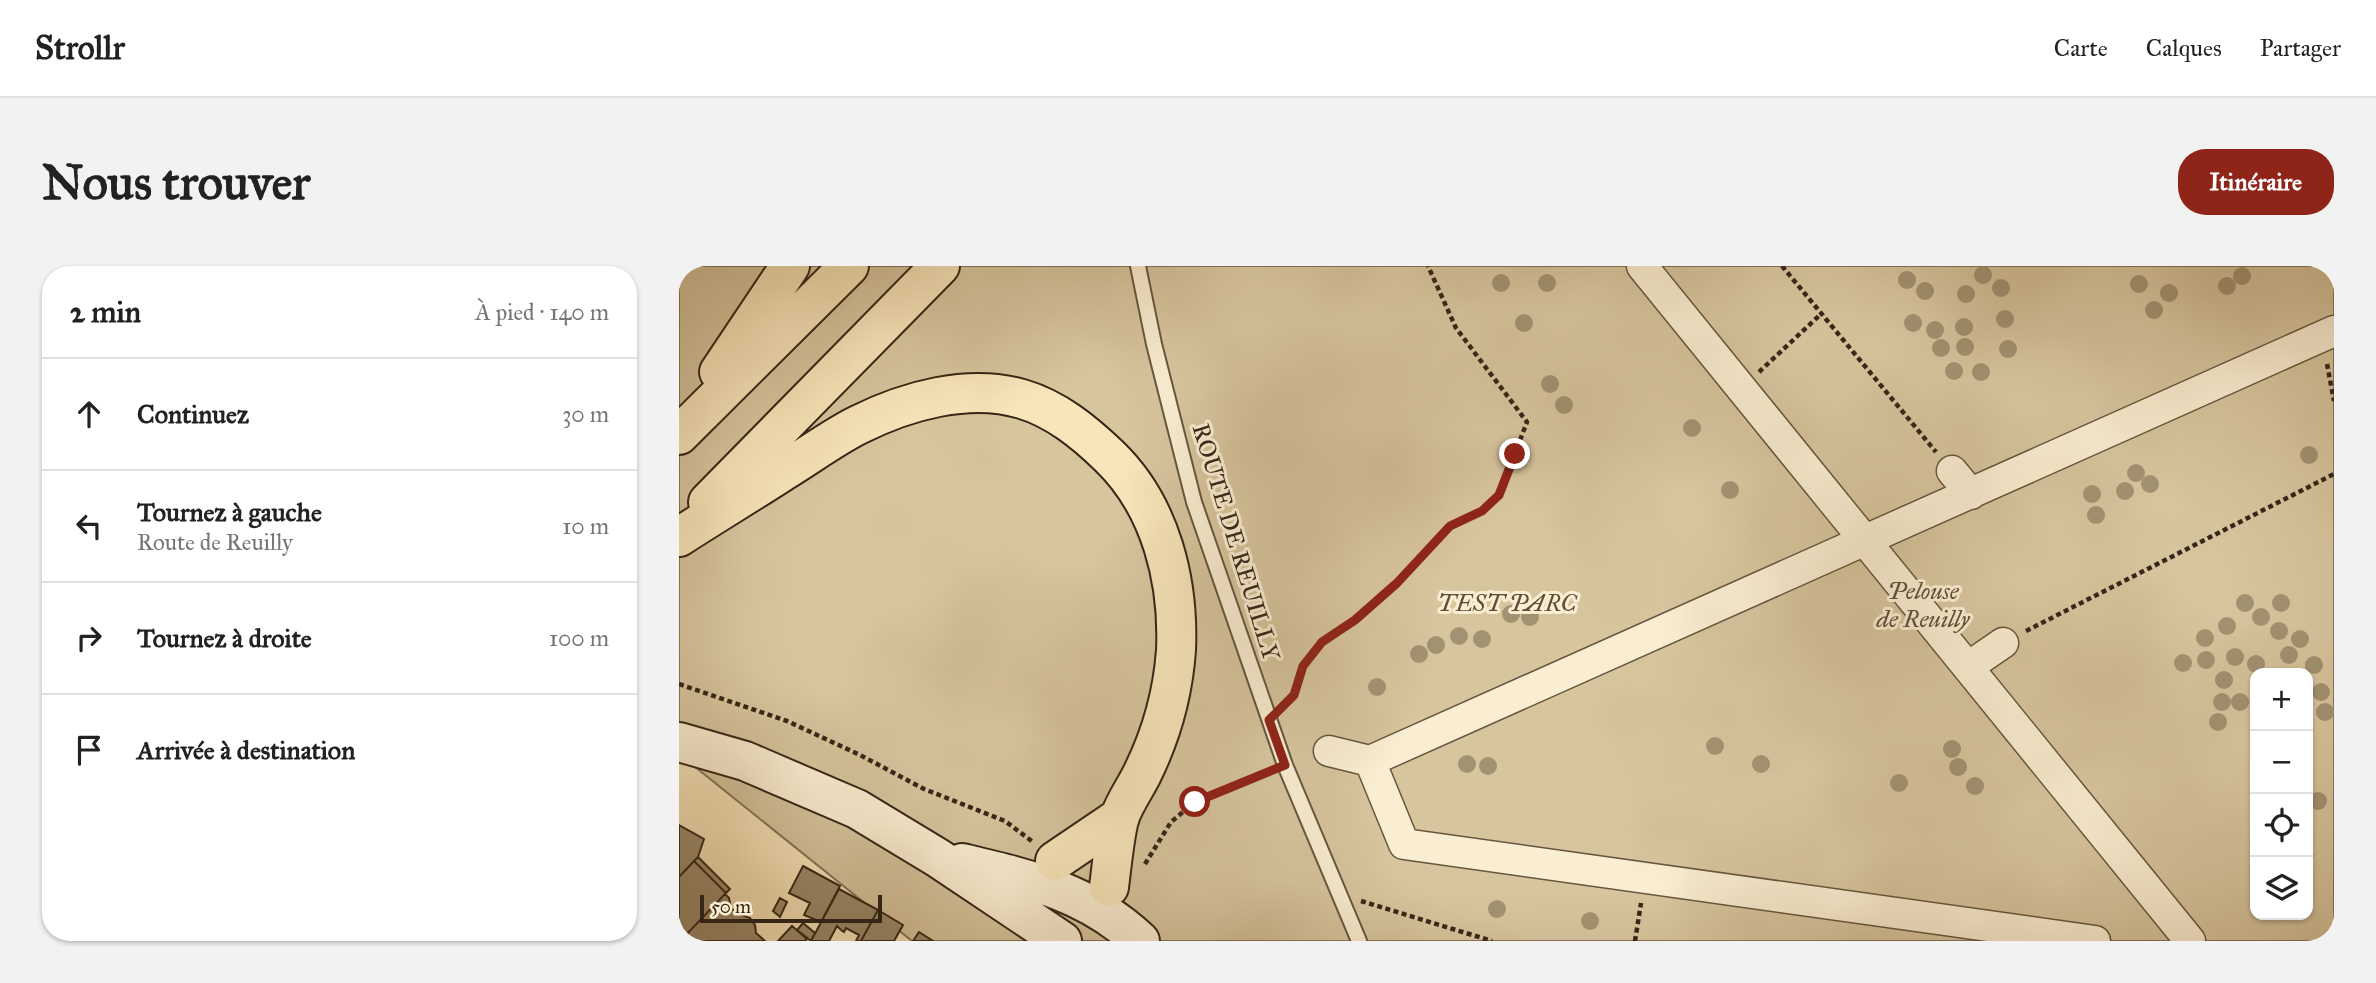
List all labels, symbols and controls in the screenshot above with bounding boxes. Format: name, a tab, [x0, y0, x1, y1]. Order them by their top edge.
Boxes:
text: Strollr	[35, 28, 125, 68]
text: Carte	[2054, 33, 2108, 63]
text: Calques	[2146, 33, 2222, 63]
text: Partager	[2260, 33, 2341, 63]
button: Itinéraire	[2178, 149, 2334, 215]
text: Nous trouver	[42, 153, 310, 212]
text: 2 min	[70, 294, 141, 330]
text: À pied · 140 m	[475, 298, 609, 326]
icon: ahead	[70, 395, 108, 433]
text: Continuez	[137, 398, 249, 430]
text: 30 m	[562, 400, 609, 428]
street label: ROUTE DE REUILLY	[1186, 420, 1287, 665]
route end	[1499, 438, 1530, 469]
text: Tournez à gauche	[137, 496, 322, 528]
icon: left	[70, 507, 108, 545]
text: 10 m	[562, 512, 609, 540]
text: Route de Reuilly	[137, 528, 293, 556]
park label: Pelouse de Reuilly	[1876, 576, 1971, 634]
park label: TEST PARC	[1438, 588, 1579, 618]
icon: right	[70, 619, 108, 657]
text: Tournez à droite	[137, 622, 312, 654]
text: 100 m	[549, 624, 609, 652]
map controls	[2250, 668, 2313, 920]
button: +	[2250, 668, 2313, 731]
icon: arrive	[70, 731, 108, 769]
button: −	[2250, 731, 2313, 794]
text: Arrivée à destination	[137, 734, 355, 766]
route start	[1179, 786, 1210, 817]
button: locate	[2250, 794, 2313, 857]
button: layers	[2250, 857, 2313, 920]
scale bar	[700, 892, 882, 924]
text: 50 m	[711, 895, 751, 918]

